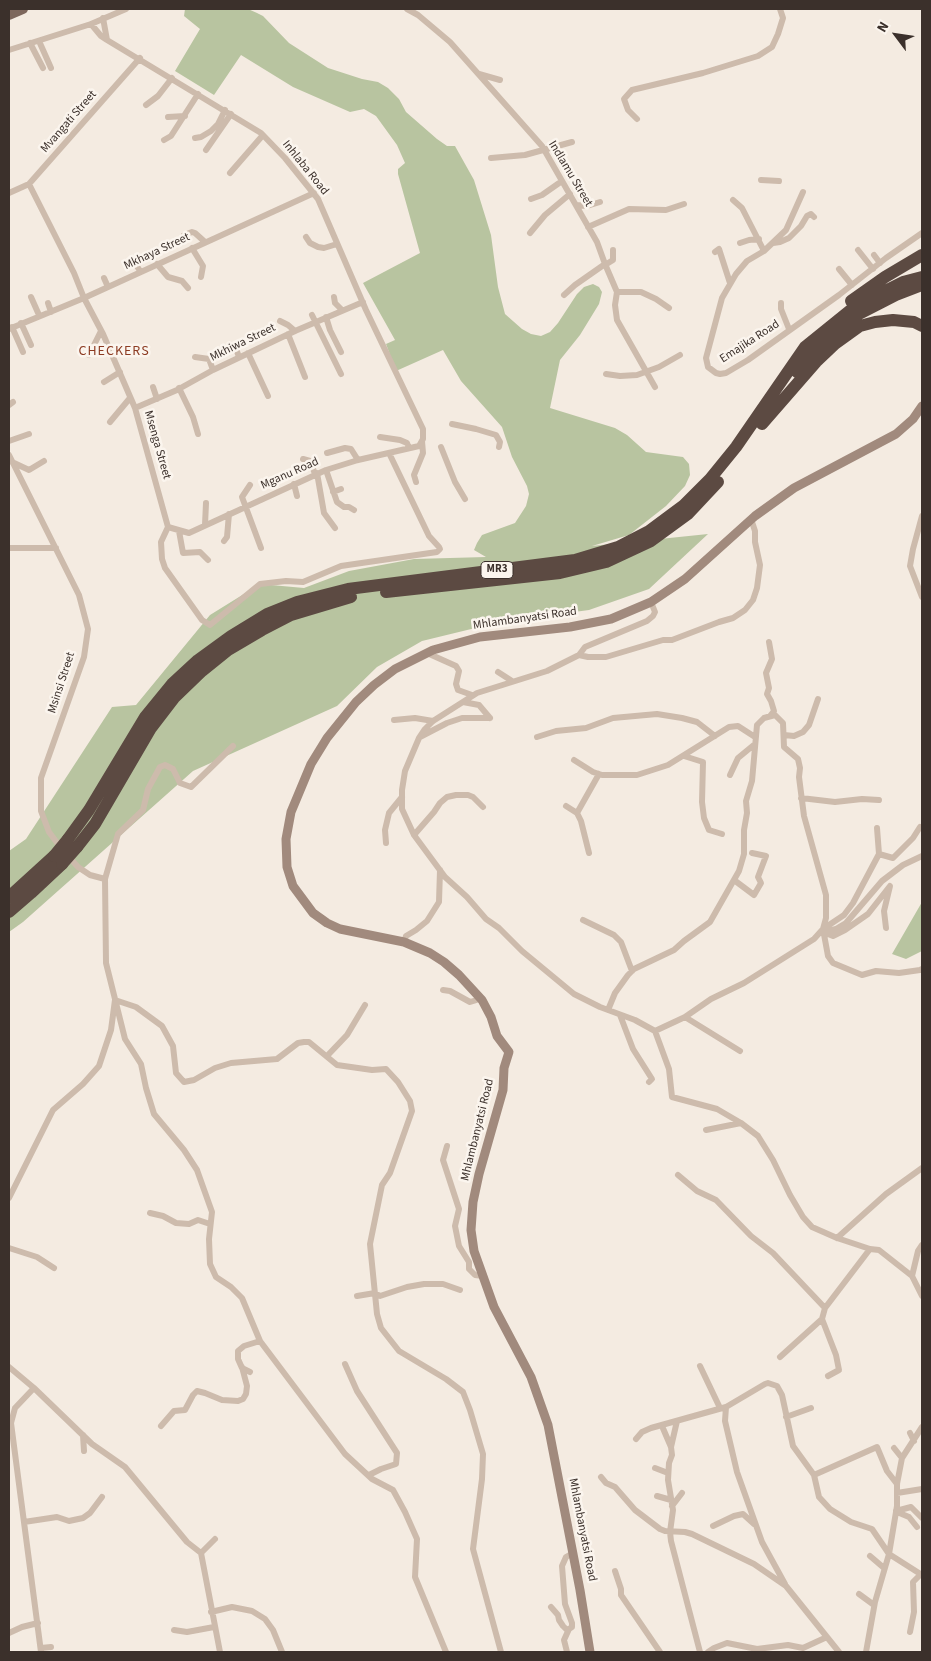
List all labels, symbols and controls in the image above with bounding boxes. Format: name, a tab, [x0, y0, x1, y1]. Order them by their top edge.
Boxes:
north arrow	[871, 10, 921, 60]
text: N	[872, 18, 894, 36]
street label: Mvangati Street	[38, 88, 100, 156]
street label: Inhlaba Road	[279, 138, 331, 198]
street label: Indlamu Street	[545, 138, 595, 210]
street label: Mkhaya Street	[122, 230, 192, 274]
street label: Emajika Road	[717, 317, 783, 367]
street label: Mkhiwa Street	[208, 321, 278, 365]
district label: CHECKERS	[77, 344, 151, 360]
street label: Msenga Street	[140, 409, 174, 481]
street label: Mganu Road	[259, 455, 321, 493]
road number: MR3	[481, 562, 513, 578]
street label: Mhlambanyatsi Road	[472, 605, 578, 633]
street label: Msinsi Street	[45, 650, 79, 716]
street label: Mhlambanyatsi Road	[458, 1077, 498, 1183]
street label: Mhlambanyatsi Road	[565, 1477, 599, 1583]

